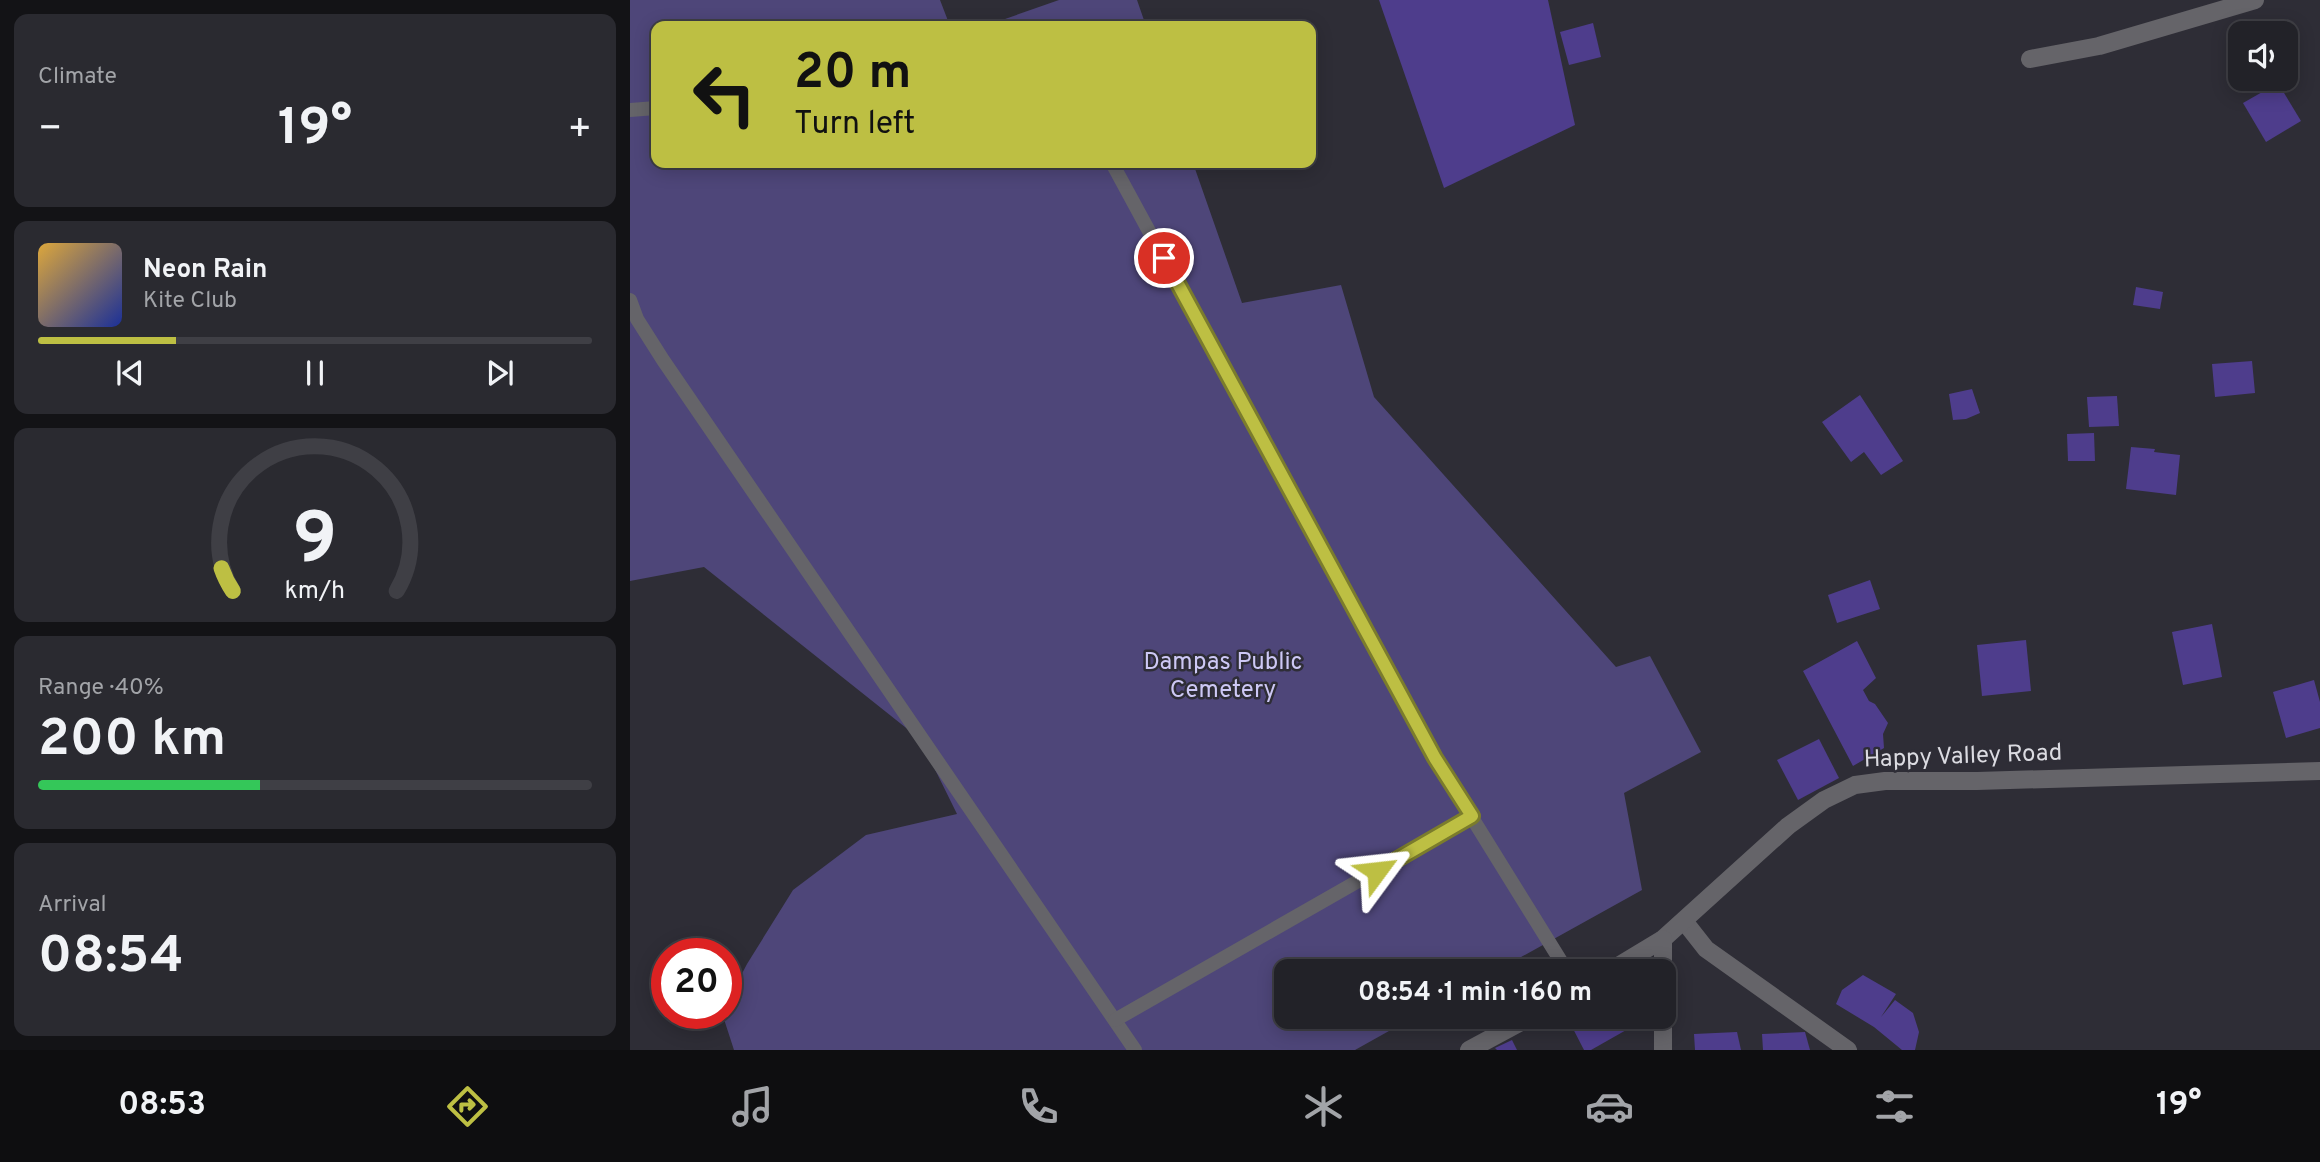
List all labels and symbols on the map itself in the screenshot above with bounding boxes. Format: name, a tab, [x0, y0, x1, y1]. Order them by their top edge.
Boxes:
pin	[1134, 228, 1194, 288]
park label: Dampas Public Cemetery	[1143, 648, 1303, 706]
street label: Happy Valley Road	[1863, 739, 2063, 775]
position arrow	[1340, 834, 1414, 908]
speed limit sign: 20	[651, 938, 742, 1029]

